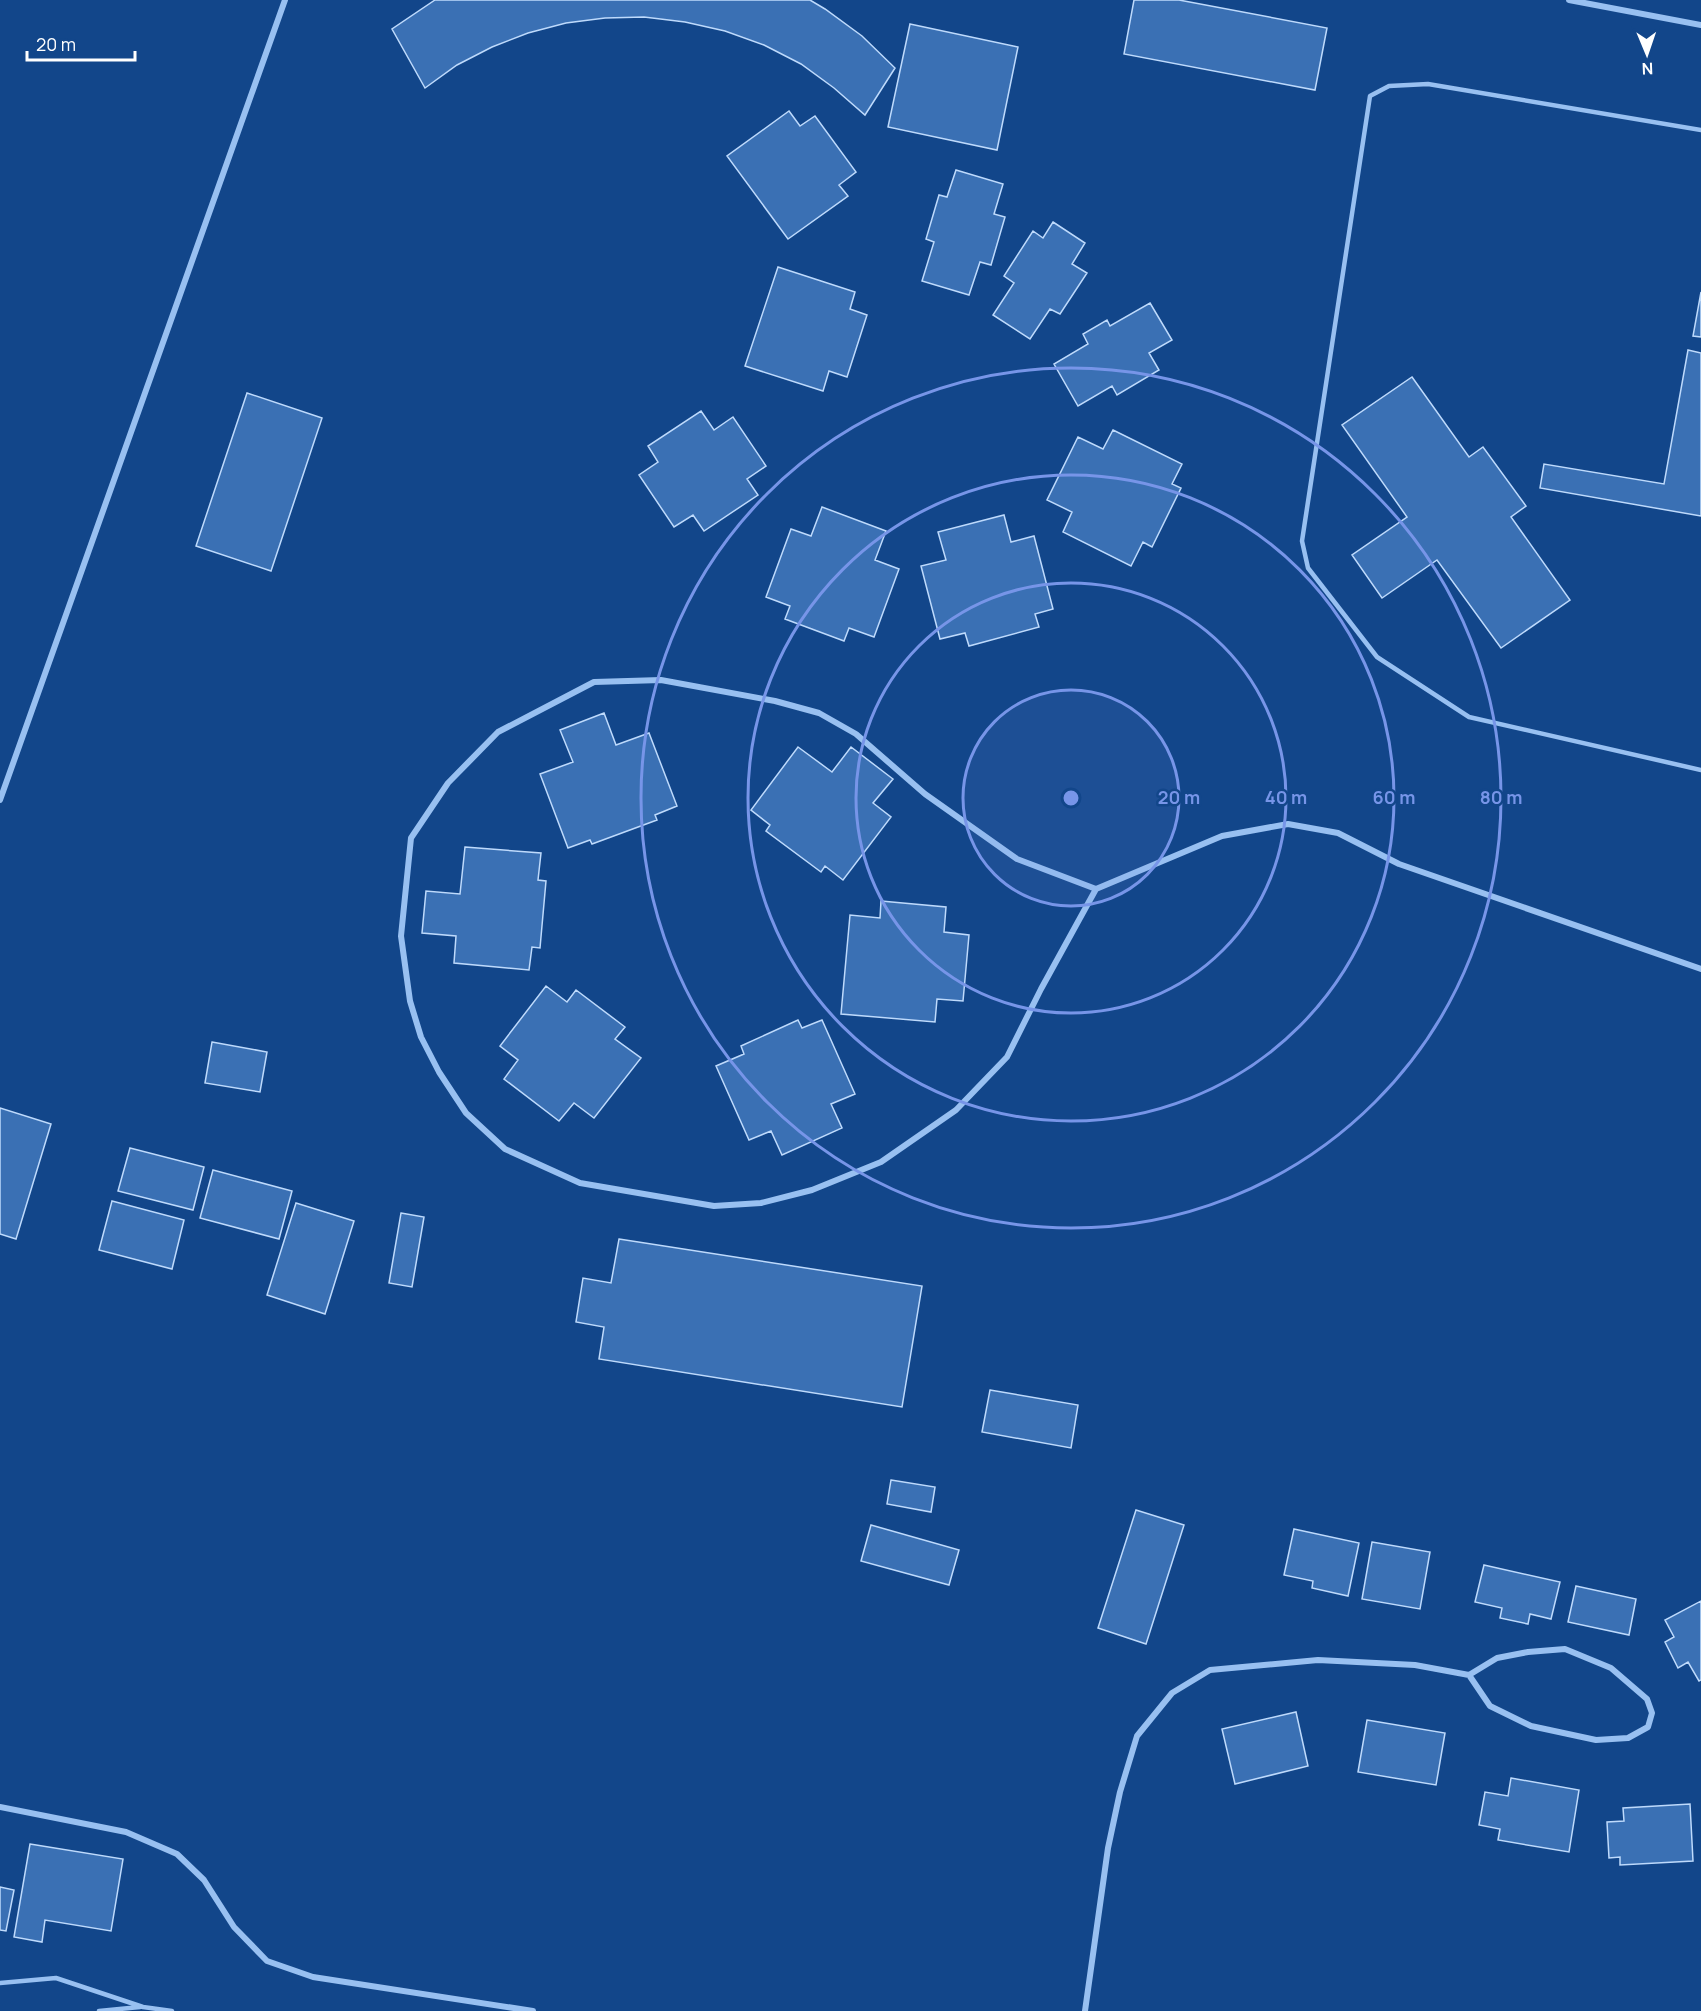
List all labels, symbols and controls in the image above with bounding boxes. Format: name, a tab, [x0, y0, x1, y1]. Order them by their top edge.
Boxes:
scale bar	[27, 24, 135, 62]
north arrow	[1617, 24, 1677, 84]
text: 20 m	[36, 32, 76, 56]
text: N	[1641, 58, 1654, 80]
text: 20 m	[1158, 785, 1200, 809]
text: 40 m	[1265, 785, 1307, 809]
text: 60 m	[1373, 785, 1415, 809]
text: 80 m	[1480, 785, 1522, 809]
centre of rings	[1061, 788, 1081, 808]

